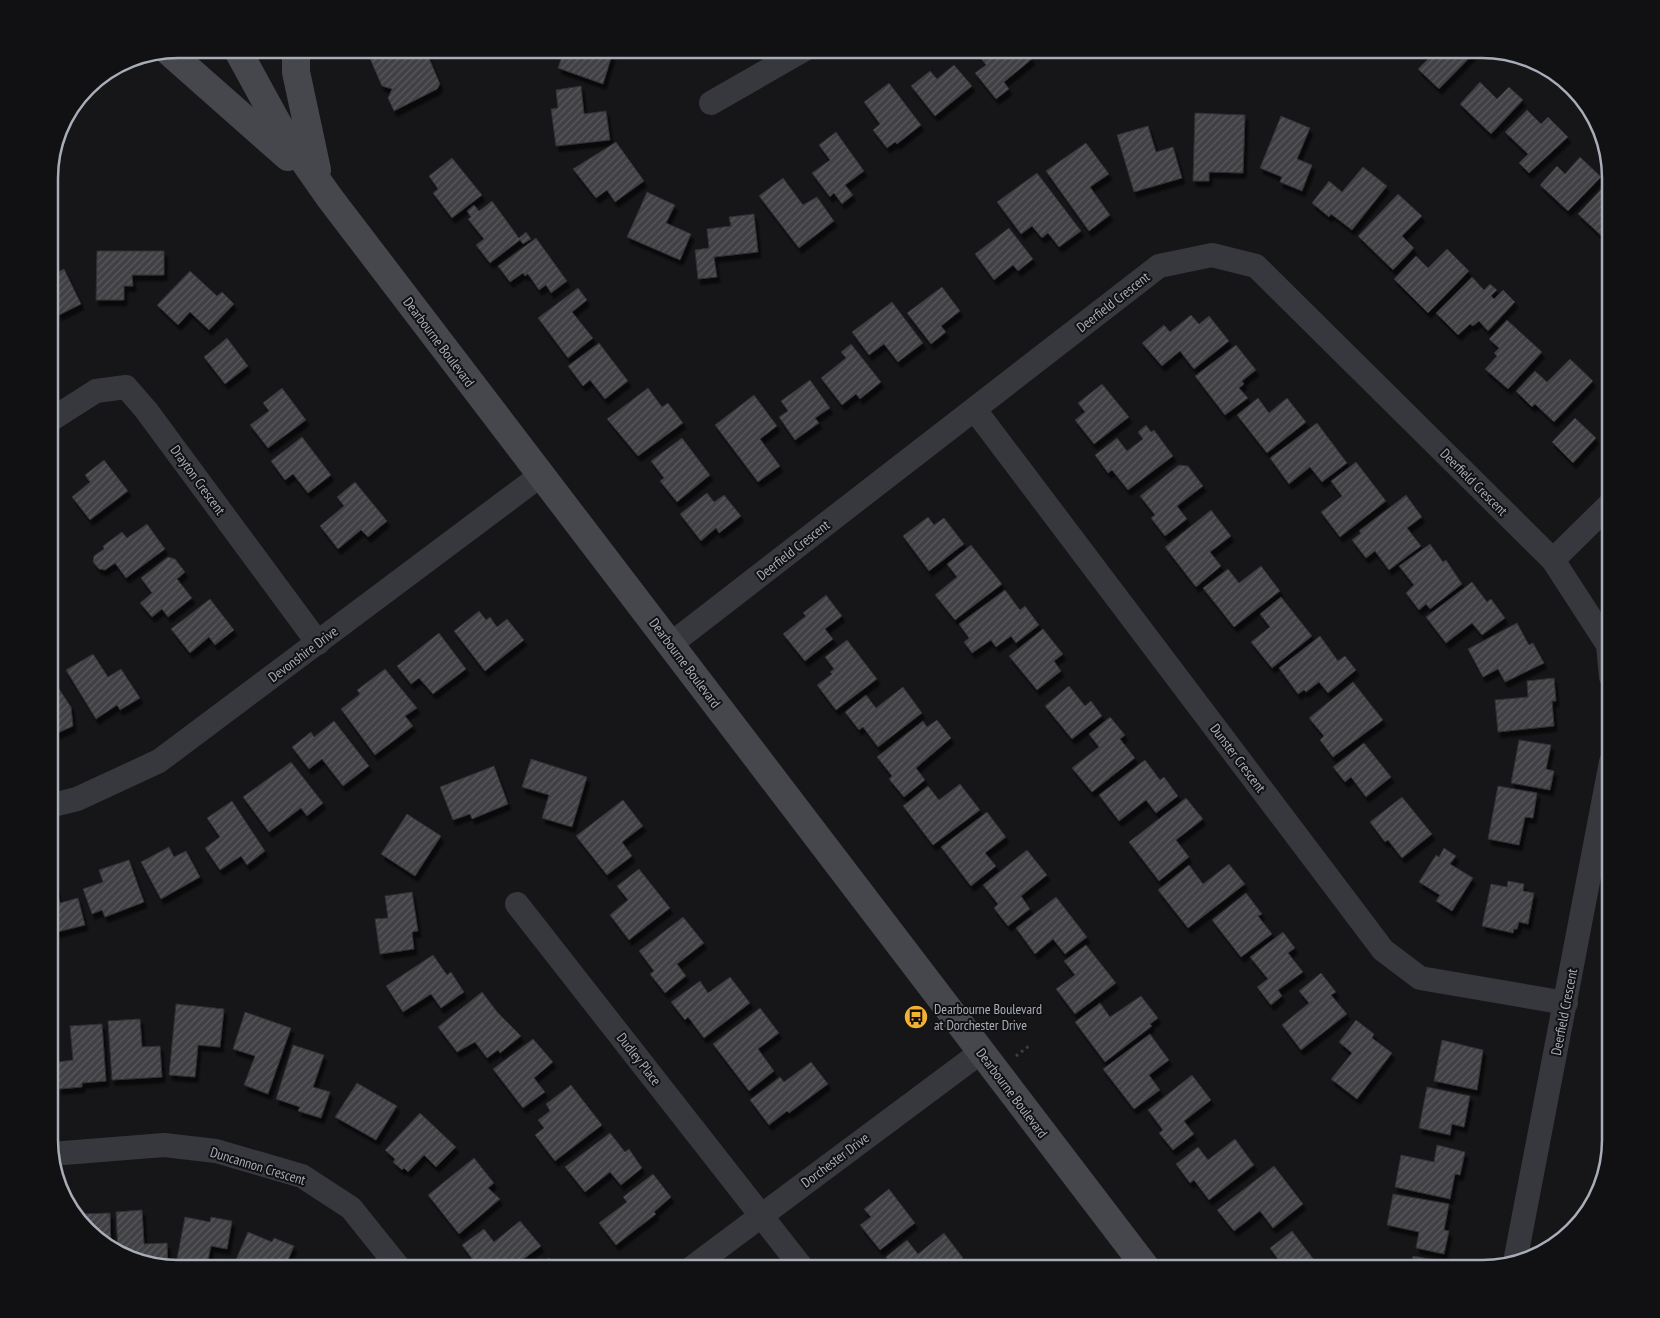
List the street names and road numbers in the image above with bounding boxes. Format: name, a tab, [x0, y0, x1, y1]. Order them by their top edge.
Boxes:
street label: Deerfield Crescent	[1073, 268, 1153, 336]
street label: Dearbourne Boulevard	[399, 293, 479, 391]
street label: Drayton Crescent	[167, 442, 229, 519]
street label: Deerfield Crescent	[1437, 445, 1512, 520]
street label: Deerfield Crescent	[753, 516, 833, 584]
street label: Dearbourne Boulevard	[645, 614, 725, 712]
street label: Devonshire Drive	[265, 622, 342, 686]
street label: Dunster Crescent	[1206, 720, 1270, 796]
street label: Deerfield Crescent	[1547, 967, 1581, 1057]
street label: Dudley Place	[613, 1029, 665, 1089]
street label: Dearbourne Boulevard	[972, 1044, 1052, 1142]
street label: Dorchester Drive	[797, 1128, 873, 1191]
street label: Duncannon Crescent	[208, 1143, 308, 1189]

